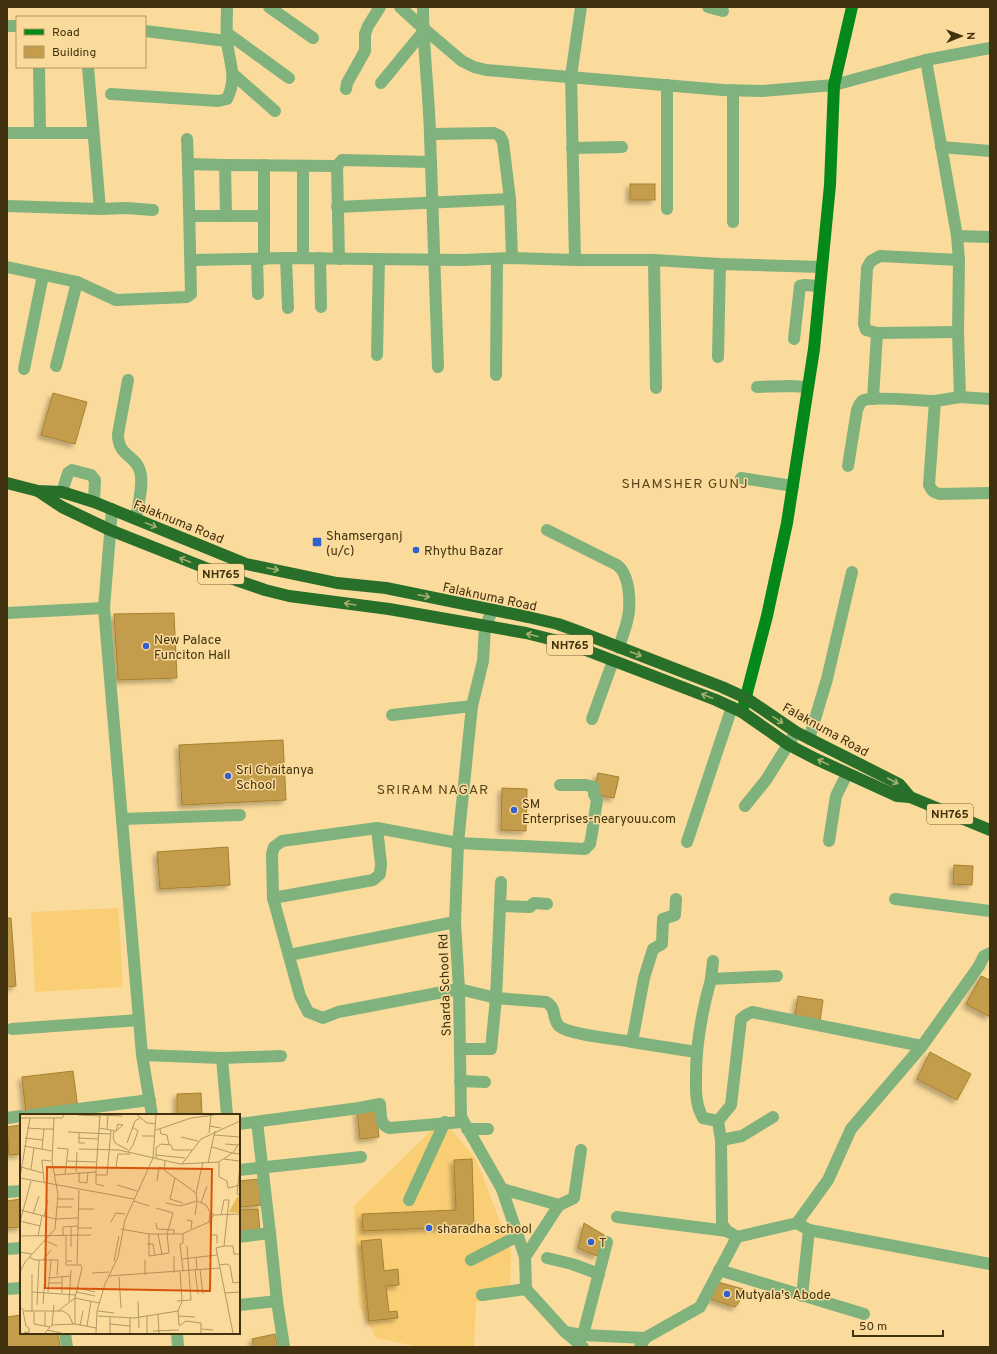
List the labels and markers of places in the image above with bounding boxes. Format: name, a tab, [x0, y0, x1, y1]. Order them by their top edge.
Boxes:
place label: Shamserganj (u/c)	[326, 529, 402, 560]
marker: Shamserganj (u/c)	[311, 536, 323, 548]
place label: Rhythu Bazar	[424, 544, 503, 560]
marker: Rhythu Bazar	[411, 545, 421, 555]
place label: New Palace Funciton Hall	[154, 633, 230, 664]
marker: New Palace Funciton Hall	[141, 641, 151, 651]
place label: Sri Chaitanya School	[236, 763, 314, 794]
marker: Sri Chaitanya School	[223, 771, 233, 781]
place label: SM Enterprises-nearyouu.com	[522, 797, 676, 828]
marker: SM Enterprises-nearyouu.com	[509, 805, 519, 815]
place label: sharadha school	[437, 1222, 532, 1238]
marker: sharadha school	[424, 1223, 434, 1233]
place label: T	[599, 1236, 607, 1252]
marker: T	[586, 1237, 596, 1247]
place label: Mutyala's Abode	[735, 1288, 831, 1304]
marker: Mutyala's Abode	[722, 1289, 732, 1299]

